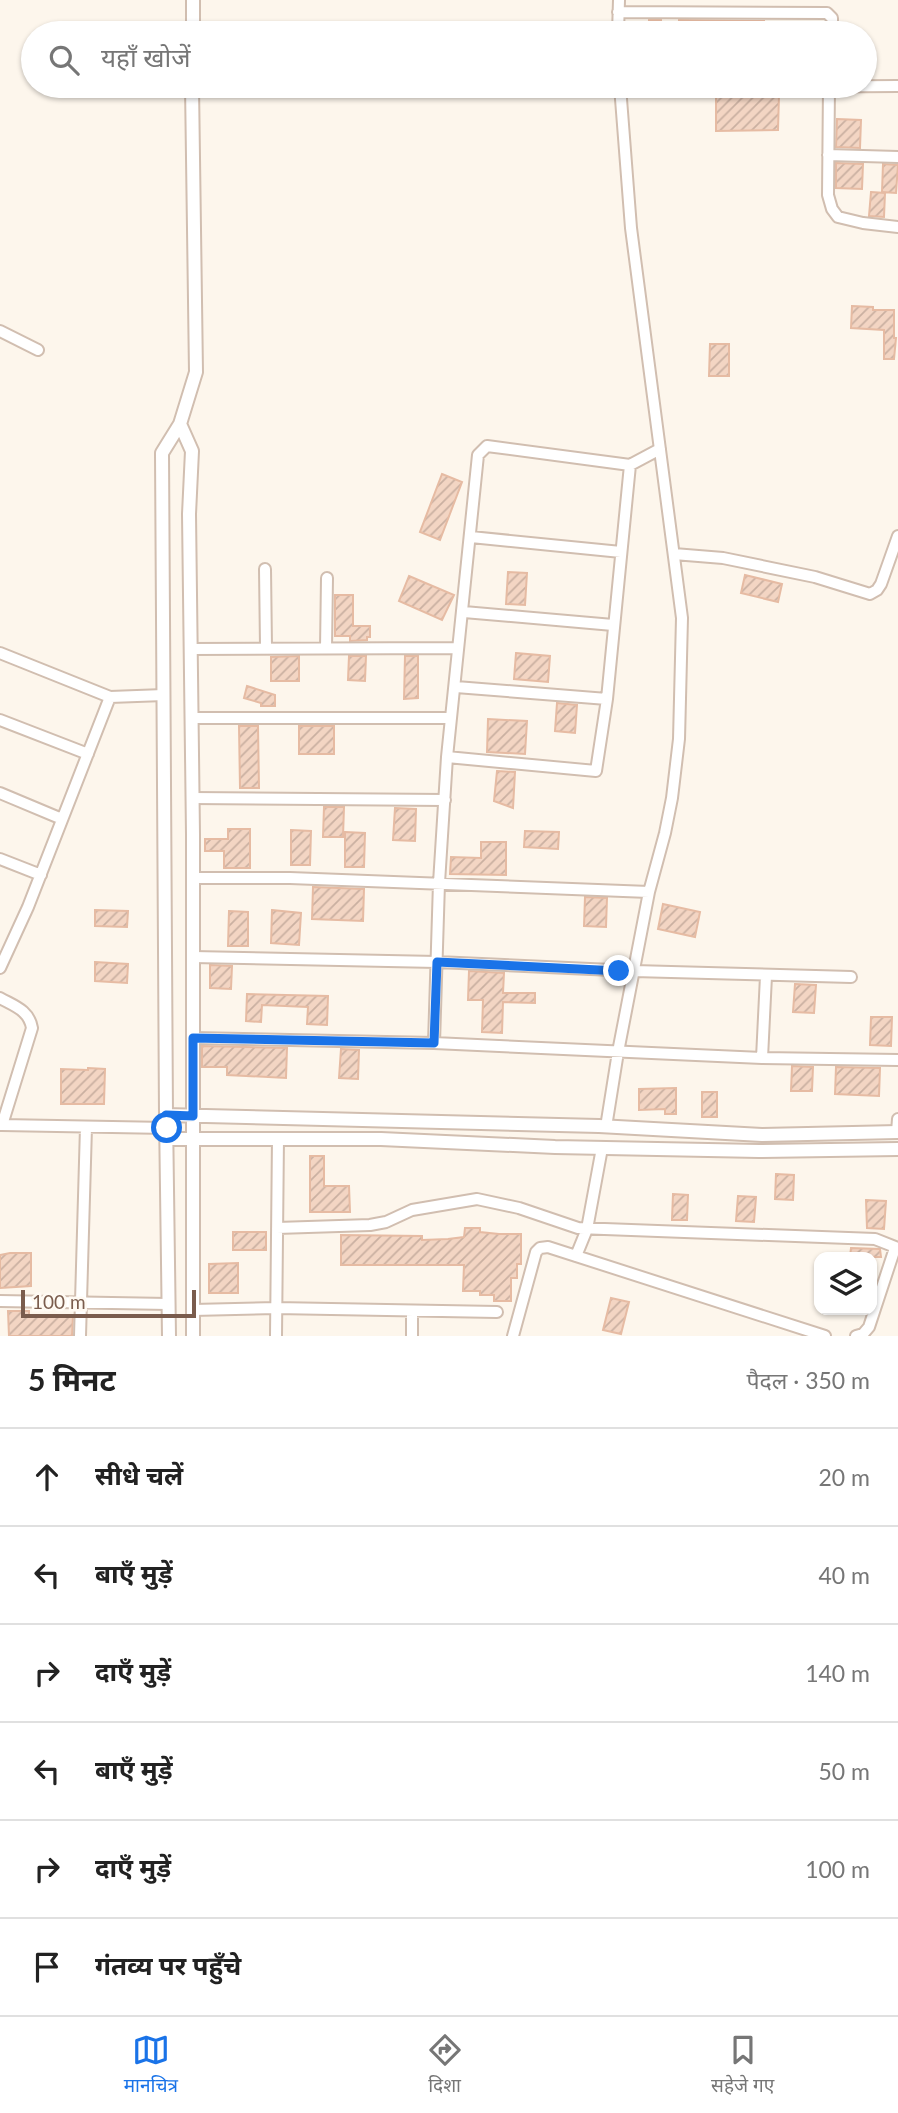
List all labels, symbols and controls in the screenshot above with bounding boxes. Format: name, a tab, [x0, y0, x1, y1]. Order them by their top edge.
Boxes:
search box	[21, 21, 877, 98]
icon: search	[45, 41, 83, 79]
text: यहाँ खोजें	[101, 41, 191, 73]
route end	[603, 955, 634, 986]
route start	[151, 1112, 182, 1143]
map controls	[814, 1252, 877, 1315]
button: layers	[814, 1252, 877, 1315]
scale bar	[21, 1287, 196, 1319]
text: 100 m	[32, 1290, 86, 1313]
text: 5 मिनट	[28, 1361, 116, 1397]
text: पैदल · 350 m	[747, 1366, 870, 1394]
icon: ahead	[28, 1458, 66, 1496]
text: सीधे चलें	[95, 1459, 183, 1491]
text: 20 m	[819, 1463, 870, 1491]
icon: left	[28, 1556, 66, 1594]
text: बाएँ मुड़ें	[95, 1557, 173, 1589]
text: 40 m	[819, 1561, 870, 1589]
icon: right	[28, 1654, 66, 1692]
text: दाएँ मुड़ें	[95, 1655, 171, 1687]
text: 140 m	[805, 1659, 870, 1687]
icon: left	[28, 1752, 66, 1790]
text: बाएँ मुड़ें	[95, 1753, 173, 1785]
text: 50 m	[819, 1757, 870, 1785]
icon: right	[28, 1850, 66, 1888]
text: दाएँ मुड़ें	[95, 1851, 171, 1883]
text: 100 m	[805, 1855, 870, 1883]
icon: arrive	[28, 1948, 66, 1986]
text: गंतव्य पर पहुँचे	[95, 1949, 241, 1981]
tab: मानचित्र	[124, 2031, 178, 2100]
tab: दिशा	[426, 2031, 464, 2100]
tab: सहेजे गए	[711, 2031, 774, 2100]

